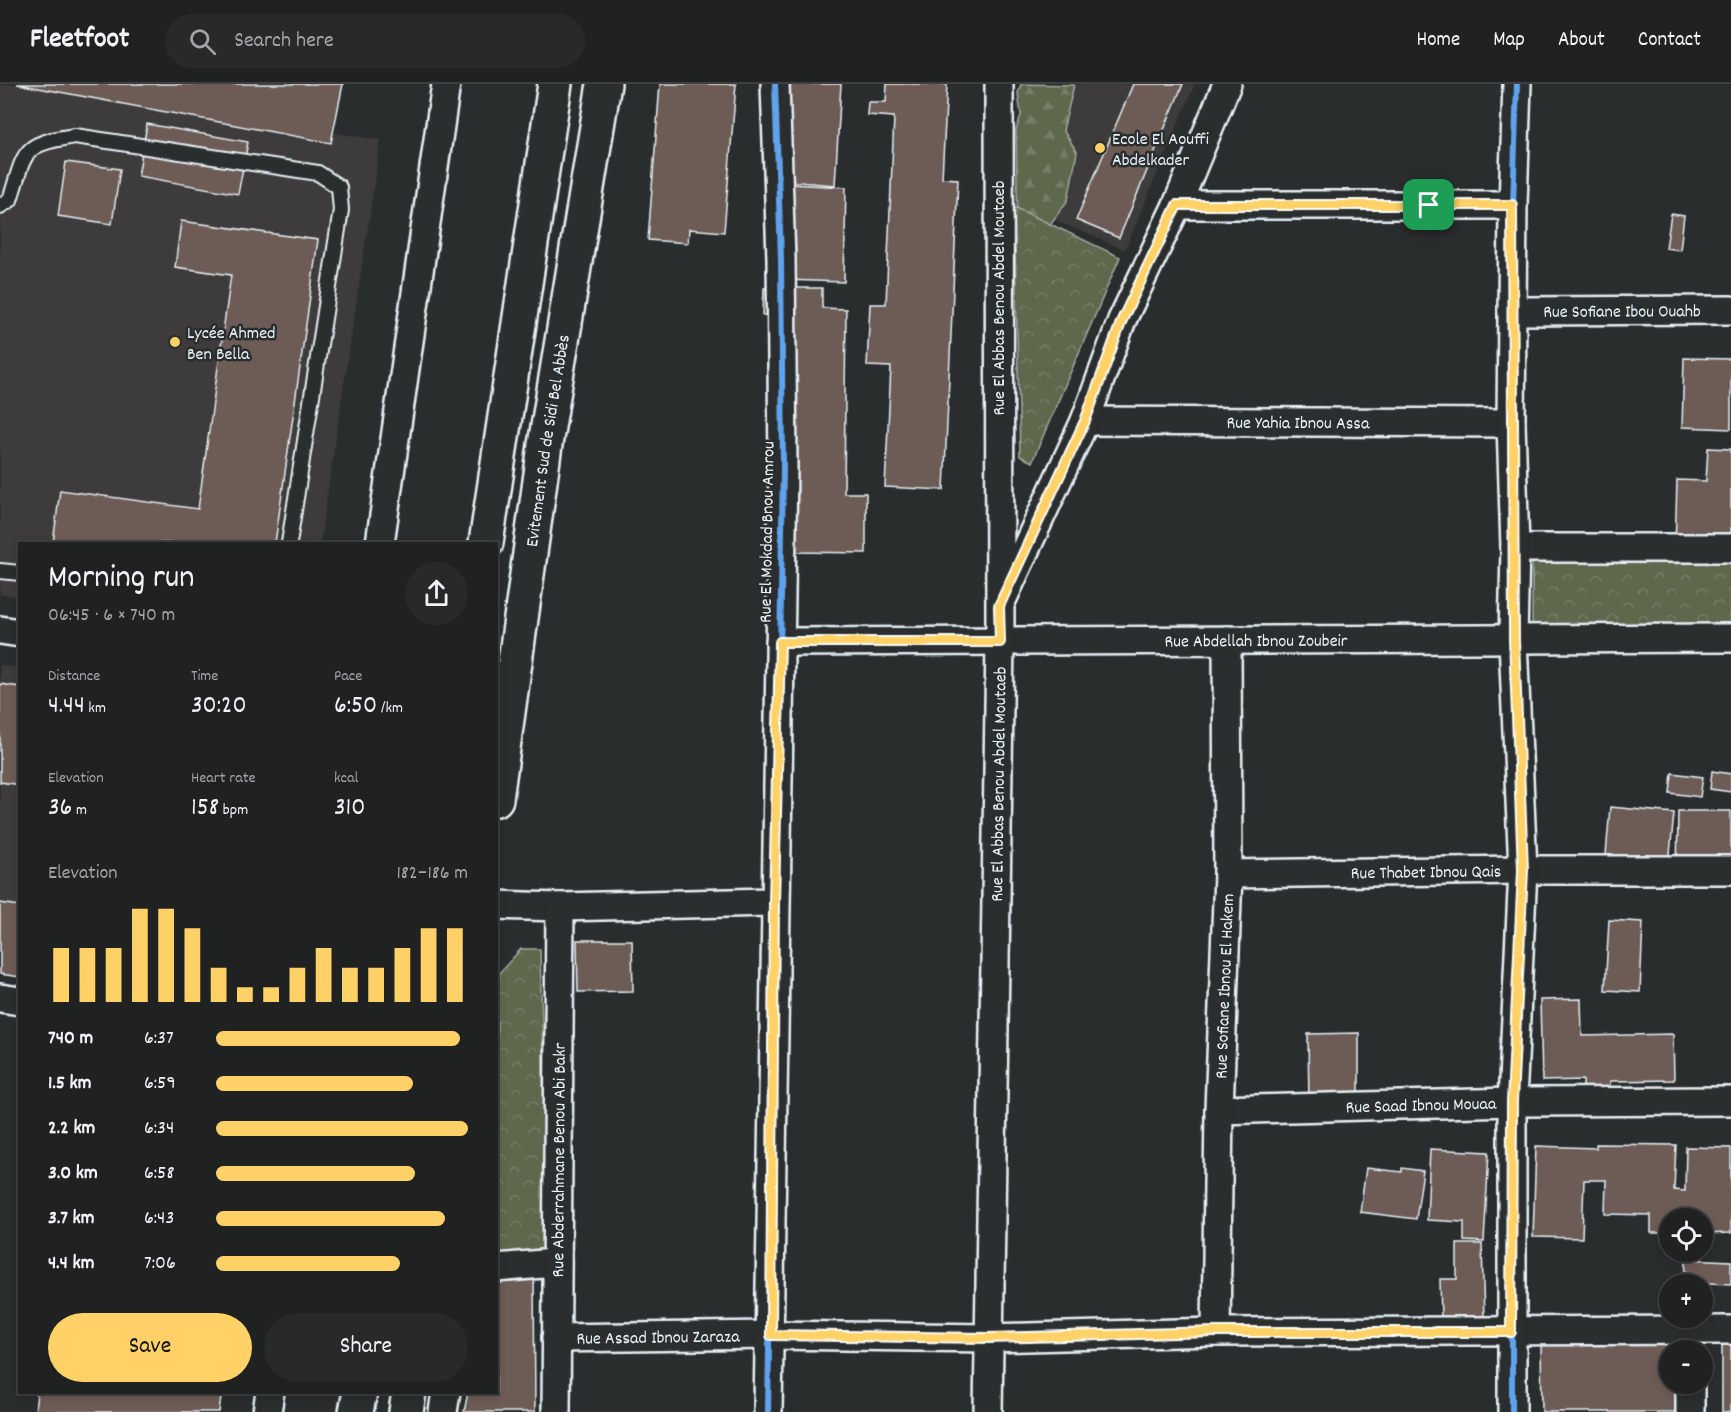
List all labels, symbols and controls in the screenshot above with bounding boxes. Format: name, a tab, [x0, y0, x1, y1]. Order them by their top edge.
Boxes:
search box	[165, 14, 585, 68]
text: Fleetfoot	[30, 21, 129, 61]
icon: search	[186, 25, 219, 58]
text: Search here	[234, 26, 334, 57]
text: Home	[1416, 26, 1460, 56]
text: Map	[1493, 26, 1525, 56]
text: About	[1558, 26, 1605, 56]
text: Contact	[1638, 26, 1701, 56]
place label: Ecole El Aouffi Abdelkader	[1112, 128, 1209, 174]
marker: Ecole El Aouffi Abdelkader	[1093, 141, 1107, 155]
pin	[1403, 179, 1454, 230]
street label: Rue El Abbas Benou Abdel Moutaeb	[988, 180, 1013, 415]
icon: arrive	[1412, 188, 1445, 221]
street label: Rue Sofiane Ibou Ouahb	[1543, 300, 1701, 326]
place label: Lycée Ahmed Ben Bella	[187, 322, 276, 368]
street label: Evitement Sud de Sidi Bel Abbès	[521, 333, 578, 549]
marker: Lycée Ahmed Ben Bella	[168, 335, 182, 349]
street label: Rue Yahia Ibnou Assa	[1227, 412, 1370, 437]
street label: Rue El Mokdad Bnou Amrou	[754, 441, 783, 623]
text: Morning run	[48, 556, 195, 603]
button: share	[405, 562, 468, 625]
text: 06:45 · 6 × 740 m	[48, 602, 175, 630]
street label: Rue Abdellah Ibnou Zoubeir	[1164, 630, 1348, 655]
text: Distance	[48, 665, 100, 688]
text: Time	[191, 665, 218, 688]
text: Pace	[334, 665, 362, 688]
street label: Rue El Abbas Benou Abdel Moutaeb	[986, 666, 1015, 902]
text: 4.44	[48, 688, 85, 725]
text: 30:20	[191, 688, 247, 725]
text: 6:50	[334, 688, 377, 725]
text: km	[85, 697, 106, 720]
text: /km	[377, 697, 403, 720]
text: Elevation	[48, 767, 104, 790]
text: Heart rate	[191, 767, 256, 790]
text: kcal	[334, 767, 358, 790]
text: 36	[48, 790, 72, 827]
text: 158	[191, 790, 219, 827]
text: 310	[334, 790, 365, 827]
text: m	[72, 799, 87, 822]
text: bpm	[219, 799, 248, 822]
text: Elevation	[48, 860, 118, 888]
text: 182–186 m	[396, 860, 468, 888]
street label: Rue Thabet Ibnou Qais	[1351, 860, 1501, 887]
street label: Rue Sofiane Ibnou El Hakem	[1210, 893, 1242, 1079]
text: 740 m	[48, 1025, 93, 1053]
text: 6:37	[144, 1025, 174, 1053]
street label: Rue Abderrahmane Benou Abi Bakr	[547, 1042, 574, 1277]
text: 1.5 km	[48, 1070, 91, 1098]
text: 6:59	[144, 1070, 176, 1098]
street label: Rue Saad Ibnou Mouaa	[1345, 1092, 1497, 1122]
text: 2.2 km	[48, 1115, 95, 1143]
text: 6:34	[144, 1115, 174, 1143]
text: 3.0 km	[48, 1160, 98, 1188]
text: 6:58	[144, 1160, 174, 1188]
text: 3.7 km	[48, 1205, 94, 1233]
text: 6:43	[144, 1205, 174, 1233]
map controls	[1659, 1208, 1713, 1394]
button: locate	[1659, 1208, 1713, 1262]
text: 4.4 km	[48, 1250, 94, 1278]
text: 7:06	[144, 1250, 176, 1278]
button: +	[1659, 1274, 1713, 1328]
button: Save	[48, 1313, 252, 1382]
button: Share	[264, 1313, 468, 1382]
street label: Rue Assad Ibnou Zaraza	[576, 1325, 740, 1353]
button: −	[1659, 1340, 1713, 1394]

